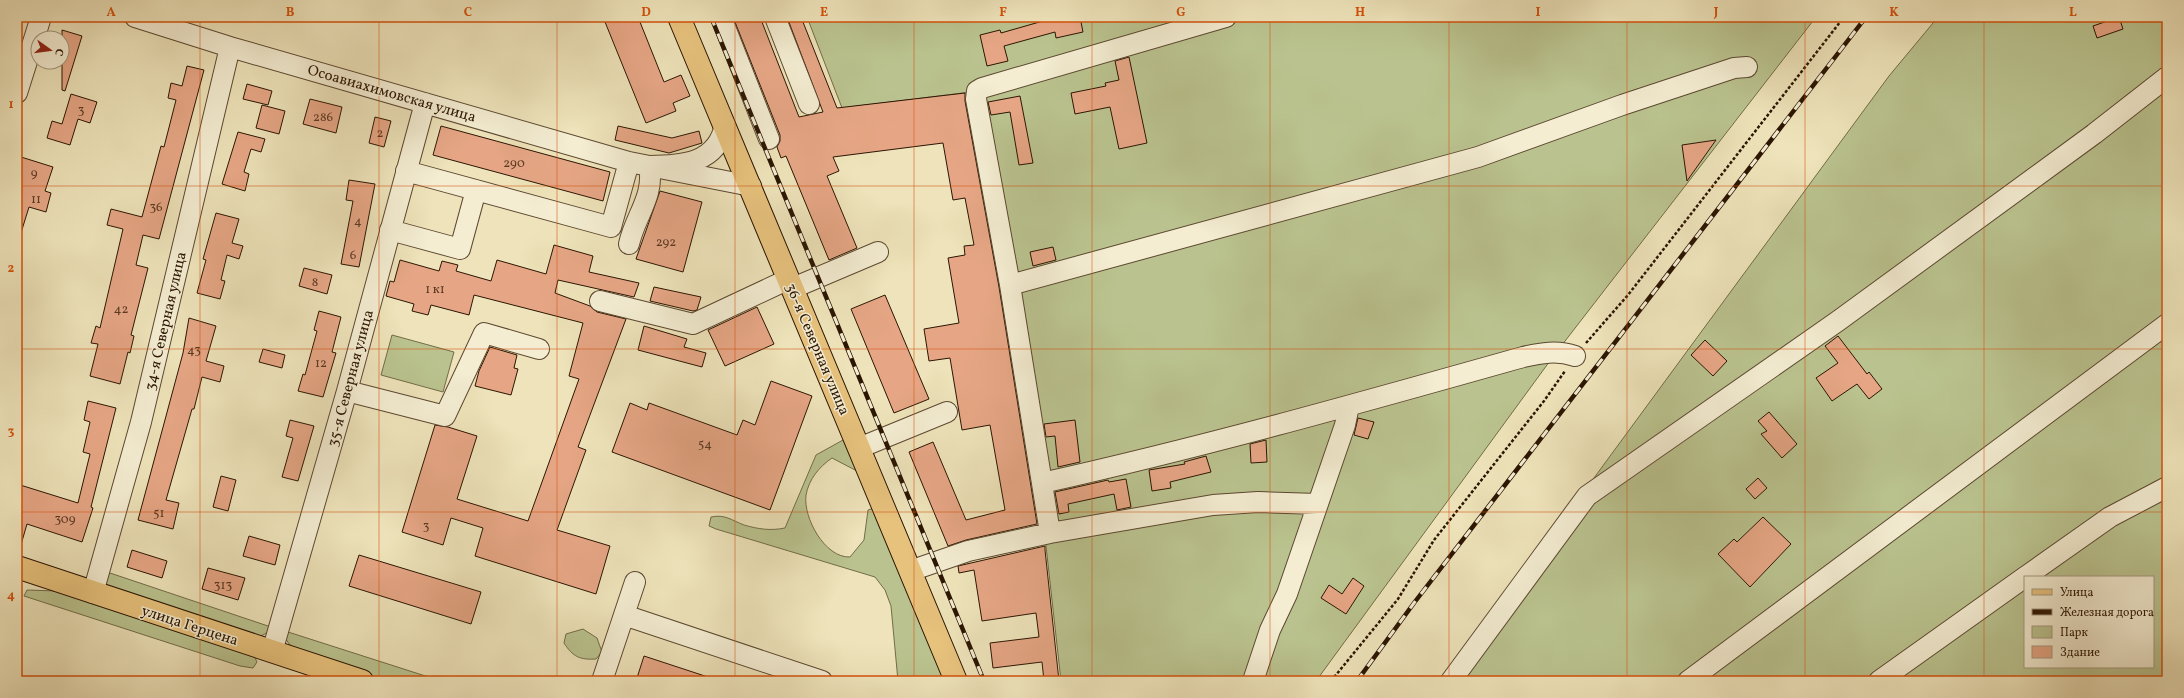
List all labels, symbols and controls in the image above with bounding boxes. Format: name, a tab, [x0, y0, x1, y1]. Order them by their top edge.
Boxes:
text: A	[106, 4, 116, 22]
text: B	[286, 4, 295, 22]
text: C	[464, 4, 472, 22]
text: D	[641, 4, 651, 22]
text: E	[820, 4, 828, 22]
text: F	[999, 4, 1007, 22]
text: G	[1176, 4, 1186, 22]
text: H	[1355, 4, 1365, 22]
text: I	[1536, 4, 1541, 22]
text: J	[1713, 4, 1719, 22]
text: K	[1889, 4, 1899, 22]
text: L	[2069, 4, 2077, 22]
north arrow	[30, 30, 70, 70]
text: С	[50, 47, 66, 57]
street label: Осоавиахимовская улица	[305, 60, 478, 129]
text: 1	[8, 96, 14, 114]
house number: 3	[78, 102, 85, 120]
house number: 286	[313, 109, 333, 127]
house number: 2	[377, 125, 384, 143]
house number: 290	[503, 155, 525, 173]
house number: 9	[31, 165, 38, 183]
house number: 11	[31, 191, 41, 209]
house number: 36	[149, 199, 163, 217]
house number: 4	[354, 213, 362, 231]
house number: 292	[656, 234, 676, 252]
house number: 6	[350, 247, 357, 265]
street label: 34-я Северная улица	[140, 250, 193, 393]
text: 2	[8, 260, 15, 278]
house number: 8	[312, 274, 318, 292]
street label: 36-я Северная улица	[779, 280, 854, 419]
house number: 1 к1	[425, 281, 445, 299]
house number: 42	[114, 301, 128, 319]
street label: 35-я Северная улица	[323, 308, 380, 449]
house number: 43	[187, 342, 201, 360]
house number: 12	[315, 355, 327, 373]
text: 3	[8, 423, 15, 441]
house number: 54	[698, 436, 712, 454]
house number: 51	[153, 505, 165, 523]
house number: 309	[54, 511, 76, 529]
house number: 3	[423, 518, 430, 536]
legend	[2024, 576, 2154, 668]
house number: 313	[214, 577, 233, 595]
text: Улица	[2060, 585, 2093, 601]
text: 4	[7, 587, 15, 605]
street label: улица Герцена	[138, 601, 241, 652]
text: Железная дорога	[2060, 605, 2154, 621]
text: Парк	[2060, 625, 2088, 641]
text: Здание	[2060, 645, 2100, 661]

